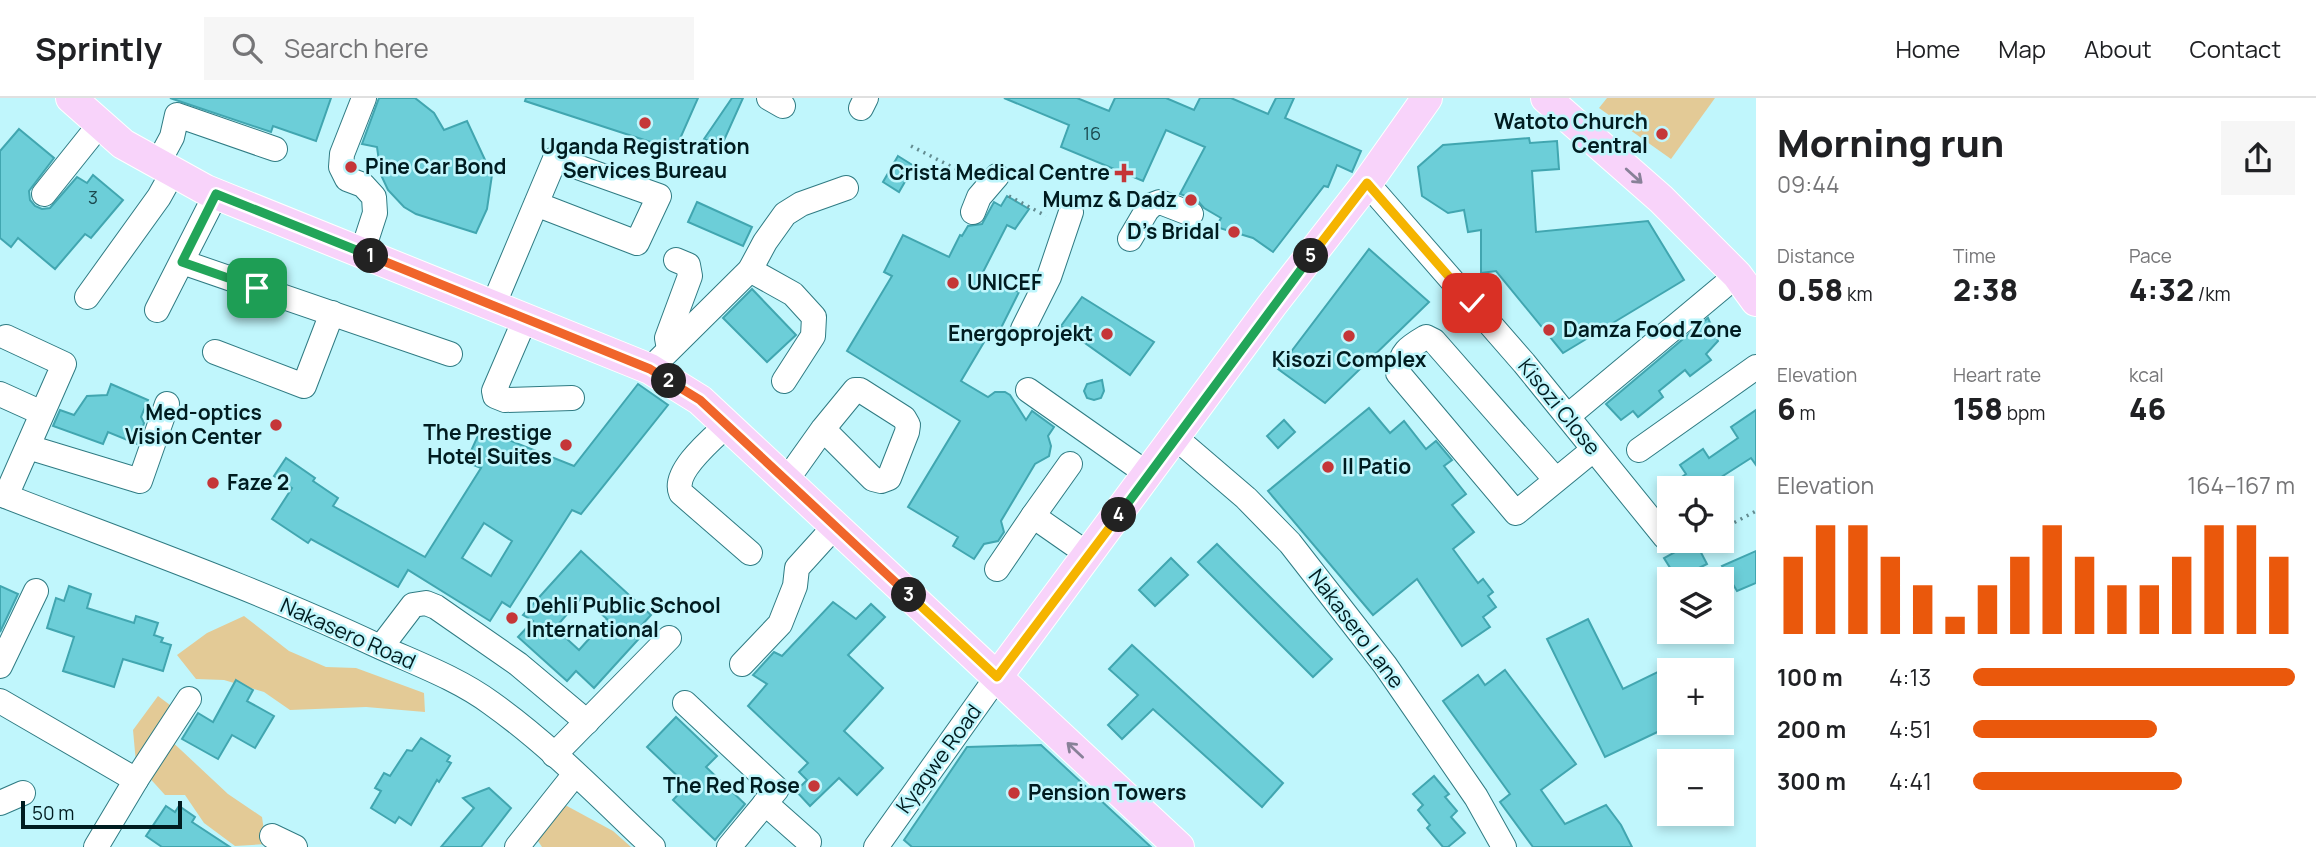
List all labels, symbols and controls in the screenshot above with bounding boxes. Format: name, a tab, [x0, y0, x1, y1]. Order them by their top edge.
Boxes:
search box	[204, 17, 694, 80]
text: Sprintly	[35, 26, 162, 71]
icon: search	[228, 29, 266, 67]
text: Search here	[284, 30, 429, 66]
text: Home	[1895, 32, 1960, 65]
text: Map	[1998, 32, 2046, 65]
text: About	[2084, 32, 2152, 65]
text: Contact	[2190, 32, 2281, 65]
place label: Watoto Church Central	[1494, 107, 1648, 159]
marker: Uganda Registration Services Bureau	[637, 115, 653, 131]
text: Morning run	[1777, 116, 2004, 168]
house number: 16	[1083, 121, 1101, 145]
button: share	[2221, 121, 2295, 195]
marker: Watoto Church Central	[1654, 126, 1670, 142]
place label: Uganda Registration Services Bureau	[540, 132, 750, 184]
place label: Pine Car Bond	[365, 152, 506, 180]
place label: Crista Medical Centre	[889, 158, 1110, 186]
marker: Pine Car Bond	[343, 159, 359, 175]
marker: Crista Medical Centre	[1116, 165, 1132, 181]
one-way arrow	[1625, 167, 1642, 184]
text: 09:44	[1777, 168, 1840, 200]
house number: 3	[88, 185, 98, 209]
place label: Mumz & Dadz	[1042, 185, 1177, 213]
marker: Mumz & Dadz	[1183, 192, 1199, 208]
place label: D's Bridal	[1127, 217, 1220, 245]
marker: D's Bridal	[1226, 224, 1242, 240]
pin: 1	[354, 238, 388, 274]
pin: 5	[1294, 238, 1328, 274]
text: 1	[366, 242, 375, 268]
text: 5	[1305, 242, 1316, 268]
text: Distance	[1777, 243, 1855, 269]
text: Time	[1953, 243, 1996, 269]
text: Pace	[2129, 243, 2172, 269]
pin	[227, 258, 287, 318]
place label: UNICEF	[967, 268, 1042, 296]
icon: arrive	[238, 269, 276, 307]
text: 0.58	[1777, 269, 1843, 310]
text: 2:38	[1953, 269, 2018, 310]
text: 4:32	[2129, 269, 2194, 310]
pin	[1442, 273, 1502, 333]
marker: UNICEF	[945, 275, 961, 291]
text: km	[1843, 281, 1873, 307]
text: /km	[2194, 281, 2231, 307]
icon: check	[1453, 284, 1491, 322]
place label: Damza Food Zone	[1563, 315, 1742, 343]
place label: Energoprojekt	[948, 319, 1093, 347]
marker: Damza Food Zone	[1541, 322, 1557, 338]
marker: Energoprojekt	[1099, 326, 1115, 342]
marker: Kisozi Complex	[1341, 328, 1357, 344]
place label: Kisozi Complex	[1272, 345, 1427, 373]
street label: Kisozi Close	[1512, 352, 1607, 460]
text: Elevation	[1777, 362, 1857, 388]
text: Heart rate	[1953, 362, 2041, 388]
text: kcal	[2129, 362, 2164, 388]
pin: 2	[652, 364, 686, 398]
text: 2	[663, 367, 674, 393]
text: 6	[1777, 388, 1796, 429]
text: 158	[1953, 388, 2003, 429]
text: 46	[2129, 388, 2166, 429]
place label: Med-optics Vision Center	[125, 398, 262, 450]
text: m	[1796, 400, 1816, 426]
text: bpm	[2003, 400, 2045, 426]
marker: Med-optics Vision Center	[268, 417, 284, 433]
place label: The Prestige Hotel Suites	[423, 418, 552, 470]
marker: The Prestige Hotel Suites	[558, 437, 574, 453]
place label: Il Patio	[1342, 452, 1411, 480]
marker: Il Patio	[1320, 459, 1336, 475]
place label: Faze 2	[227, 468, 289, 496]
text: Elevation	[1777, 469, 1874, 501]
text: 164–167 m	[2187, 469, 2295, 501]
marker: Faze 2	[205, 475, 221, 491]
map controls	[1657, 476, 1734, 826]
button: locate	[1657, 476, 1734, 553]
pin: 4	[1102, 498, 1136, 532]
text: 4	[1113, 501, 1124, 527]
street label: Nakasero Lane	[1303, 563, 1411, 694]
button: layers	[1657, 567, 1734, 644]
pin: 3	[892, 578, 926, 612]
text: 3	[903, 581, 914, 607]
street label: Nakasero Road	[276, 591, 420, 675]
place label: Dehli Public School International	[526, 591, 721, 643]
marker: Dehli Public School International	[504, 610, 520, 626]
button: +	[1657, 658, 1734, 735]
text: 100 m	[1777, 661, 1843, 693]
text: 4:13	[1889, 661, 1931, 693]
street label: Kyagwe Road	[889, 698, 987, 819]
text: 200 m	[1777, 713, 1846, 745]
text: 4:51	[1889, 713, 1932, 745]
one-way arrow	[1067, 742, 1084, 759]
button: −	[1657, 749, 1734, 826]
text: 300 m	[1777, 765, 1846, 797]
text: 4:41	[1889, 765, 1932, 797]
place label: The Red Rose	[663, 771, 800, 799]
marker: The Red Rose	[806, 778, 822, 794]
place label: Pension Towers	[1028, 778, 1186, 806]
marker: Pension Towers	[1006, 785, 1022, 801]
scale bar	[21, 798, 182, 830]
text: 50 m	[32, 800, 74, 826]

